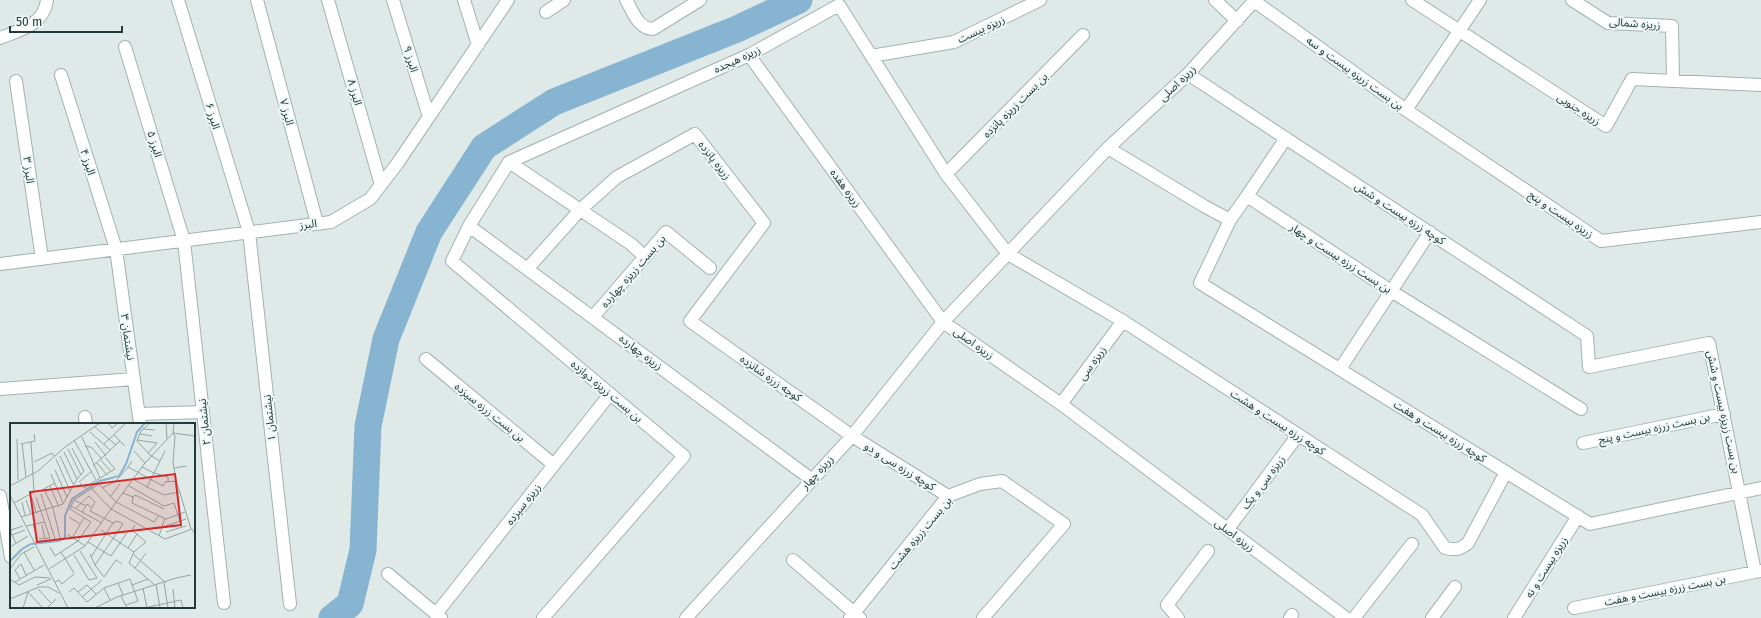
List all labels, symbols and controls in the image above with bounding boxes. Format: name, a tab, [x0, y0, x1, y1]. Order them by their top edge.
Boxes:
scale bar	[10, 8, 122, 34]
street label: زریزه بیست	[955, 13, 1007, 46]
text: 50 m	[16, 15, 42, 29]
street label: زریزه شمالی	[1609, 15, 1661, 32]
street label: بن بست زریزه بیست و سه	[1304, 34, 1406, 113]
street label: زریزه هیجده	[712, 43, 763, 76]
street label: البرز ۹	[400, 44, 421, 74]
street label: زریزه اصلی	[1156, 63, 1199, 104]
street label: بن بست زریزه پانزده	[980, 70, 1051, 141]
street label: البرز ۸	[345, 77, 364, 107]
street label: زریزه جنوبی	[1555, 91, 1603, 128]
street label: البرز ۷	[277, 97, 296, 127]
street label: البرز ۶	[202, 101, 223, 131]
street label: البرز ۵	[144, 129, 165, 159]
street label: زریزه پانزده	[695, 138, 734, 183]
street label: البرز ۴	[77, 147, 98, 177]
street label: البرز ۳	[20, 156, 37, 184]
street label: زریزه هفده	[827, 167, 864, 210]
street label: کوچه زرزه بیست و شش	[1351, 179, 1448, 249]
street label: زریزه بیست و پنج	[1525, 188, 1596, 242]
street label: البرز	[298, 217, 318, 232]
street label: بن بست زرزه بیست و چهار	[1286, 220, 1394, 297]
street label: بن بست زریزه چهارده	[598, 232, 669, 311]
street label: نيشتمان ۳	[118, 313, 137, 361]
street label: زریزه اصلی	[951, 325, 996, 362]
street label: زریزه چهارده	[616, 332, 665, 374]
street label: زریزه سی	[1076, 344, 1109, 383]
street label: بن بست زریزه بیست و شش	[1704, 350, 1743, 475]
street label: کوچه زرزه شانزده	[737, 352, 804, 405]
street label: بن بست زریزه دوازده	[568, 358, 645, 425]
street label: بن بست زرزه سیزده	[452, 380, 527, 445]
street label: کوچه زرزه بیست و هشت	[1227, 387, 1328, 459]
street label: نيشتمان ۱	[261, 394, 278, 442]
street label: نيشتمان ۲	[196, 398, 213, 446]
street label: کوچه زرزه بیست و هفت	[1391, 398, 1489, 466]
street label: بن بست زرزه بیست و پنج	[1597, 410, 1711, 448]
inset map	[10, 423, 195, 608]
street label: کوچه زرزه سی و دو	[861, 439, 938, 495]
street label: زریزه چهار	[798, 453, 837, 493]
street label: زریزه سی و یک	[1239, 453, 1288, 512]
street label: زریزه سیزده	[503, 481, 544, 528]
street label: بن بست زریزه هشت	[886, 494, 955, 572]
street label: زریزه اصلی	[1212, 516, 1257, 555]
street label: زریزه بیست و نه	[1522, 534, 1570, 600]
street label: بن بست زرزه بیست و هفت	[1603, 572, 1727, 609]

